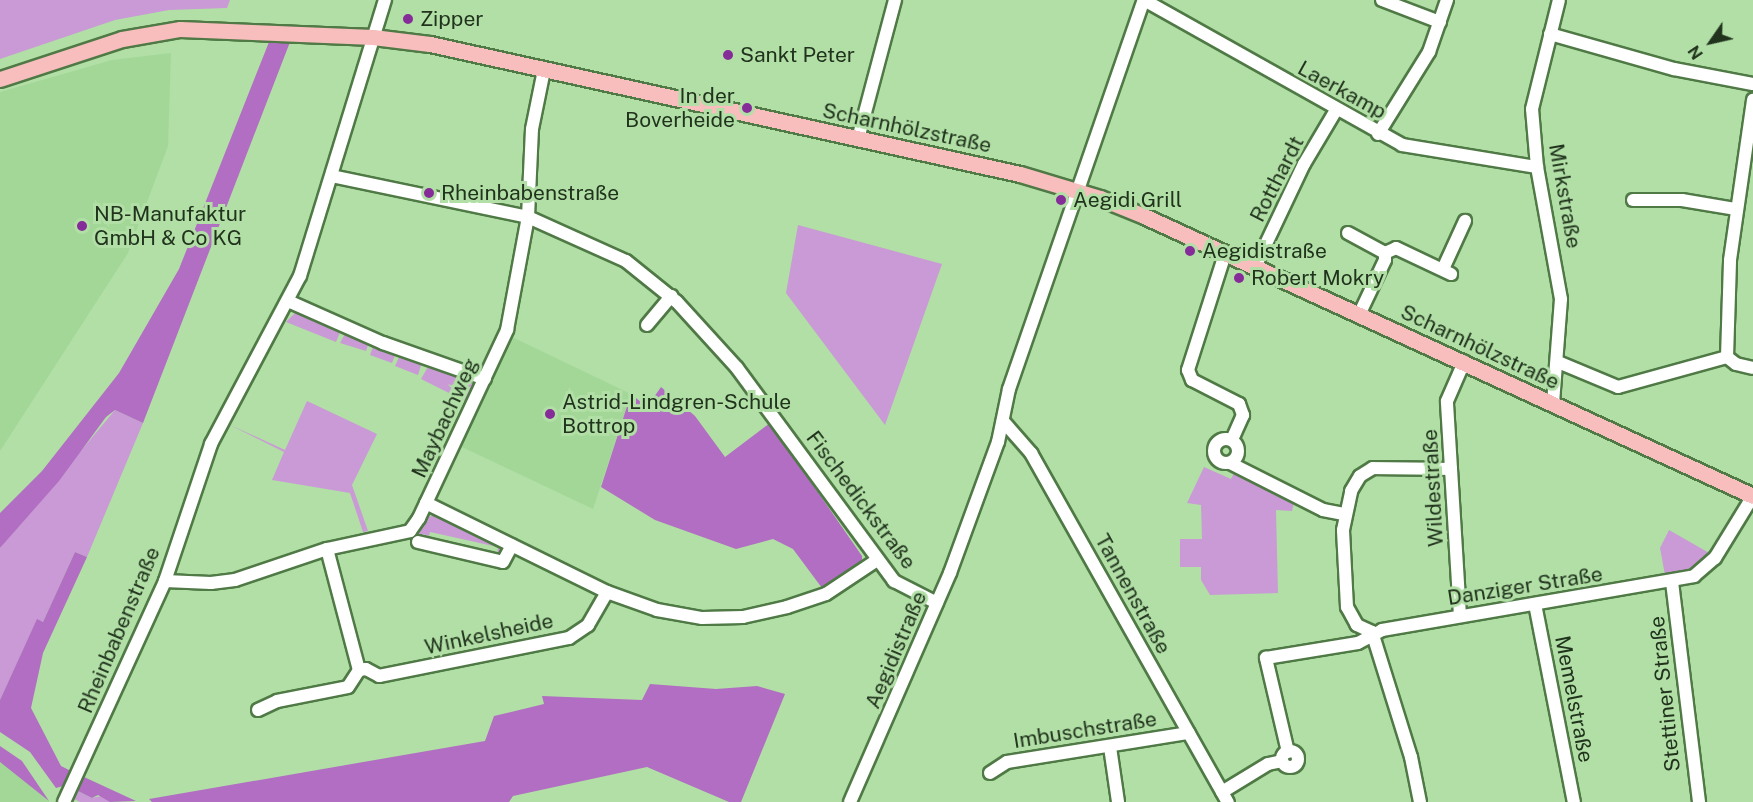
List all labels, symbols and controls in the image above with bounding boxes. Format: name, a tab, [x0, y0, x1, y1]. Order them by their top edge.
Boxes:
place label: Zipper	[420, 6, 483, 32]
marker: Zipper	[401, 12, 415, 26]
north arrow	[1681, 12, 1741, 72]
place label: Sankt Peter	[740, 42, 855, 68]
text: N	[1684, 42, 1707, 63]
marker: Sankt Peter	[721, 48, 735, 62]
street label: Laerkamp	[1293, 55, 1391, 125]
place label: In der Boverheide	[625, 83, 735, 133]
street label: Scharnhölzstraße	[820, 98, 994, 158]
marker: In der Boverheide	[740, 101, 754, 115]
street label: Rotthardt	[1245, 132, 1309, 226]
street label: Mirkstraße	[1543, 142, 1587, 250]
place label: Rheinbabenstraße	[441, 180, 619, 206]
marker: Rheinbabenstraße	[422, 186, 436, 200]
place label: Aegidi Grill	[1073, 187, 1182, 213]
marker: Aegidi Grill	[1054, 193, 1068, 207]
place label: NB-Manufaktur GmbH & Co KG	[94, 201, 246, 251]
marker: NB-Manufaktur GmbH & Co KG	[75, 219, 89, 233]
place label: Aegidistraße	[1202, 238, 1327, 264]
marker: Aegidistraße	[1183, 244, 1197, 258]
place label: Robert Mokry	[1251, 265, 1384, 291]
marker: Robert Mokry	[1232, 271, 1246, 285]
street label: Scharnhölzstraße	[1397, 299, 1563, 395]
street label: Maybachweg	[406, 354, 484, 482]
place label: Astrid-Lindgren-Schule Bottrop	[562, 389, 791, 439]
marker: Astrid-Lindgren-Schule Bottrop	[543, 407, 557, 421]
street label: Fischedickstraße	[801, 426, 921, 574]
street label: Wildestraße	[1417, 429, 1449, 547]
street label: Tannenstraße	[1090, 530, 1176, 658]
street label: Rheinbabenstraße	[73, 543, 165, 717]
street label: Danziger Straße	[1446, 561, 1604, 611]
street label: Aegidistraße	[860, 588, 932, 712]
street label: Winkelsheide	[422, 608, 556, 660]
street label: Stettiner Straße	[1644, 615, 1686, 773]
street label: Memelstraße	[1549, 633, 1599, 765]
street label: Imbuschstraße	[1011, 706, 1159, 754]

